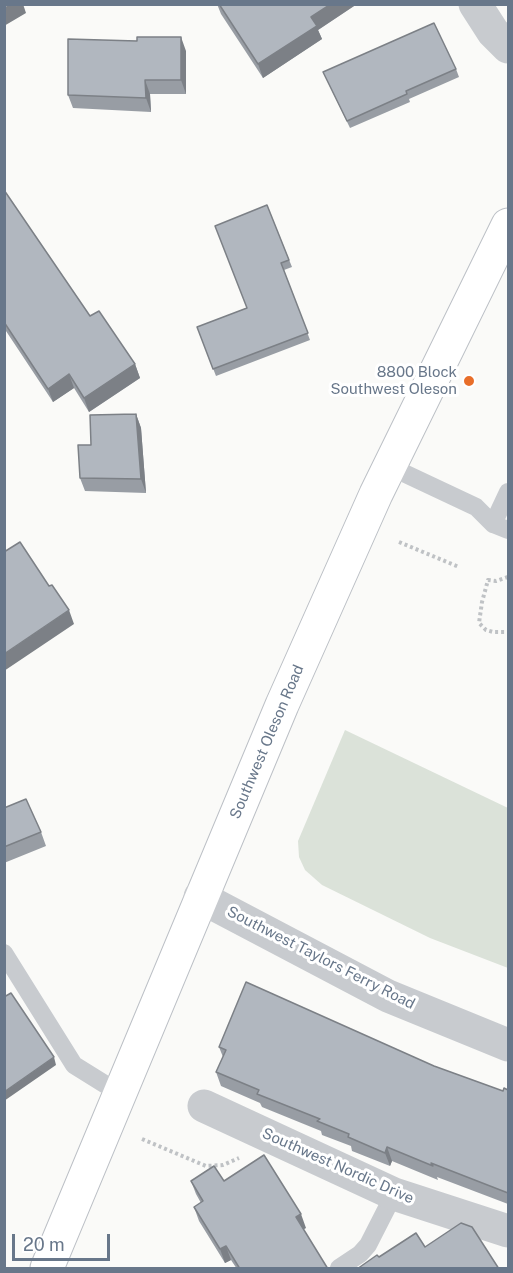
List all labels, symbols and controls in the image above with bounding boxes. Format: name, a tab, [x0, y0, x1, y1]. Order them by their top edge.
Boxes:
place label: 8800 Block Southwest Oleson	[330, 363, 457, 398]
marker: 8800 Block Southwest Oleson	[462, 374, 476, 388]
street label: Southwest Oleson Road	[226, 662, 308, 822]
street label: Southwest Taylors Ferry Road	[224, 903, 418, 1013]
street label: Southwest Nordic Drive	[259, 1124, 417, 1208]
scale bar	[15, 1222, 112, 1260]
text: 20 m	[23, 1234, 65, 1255]

